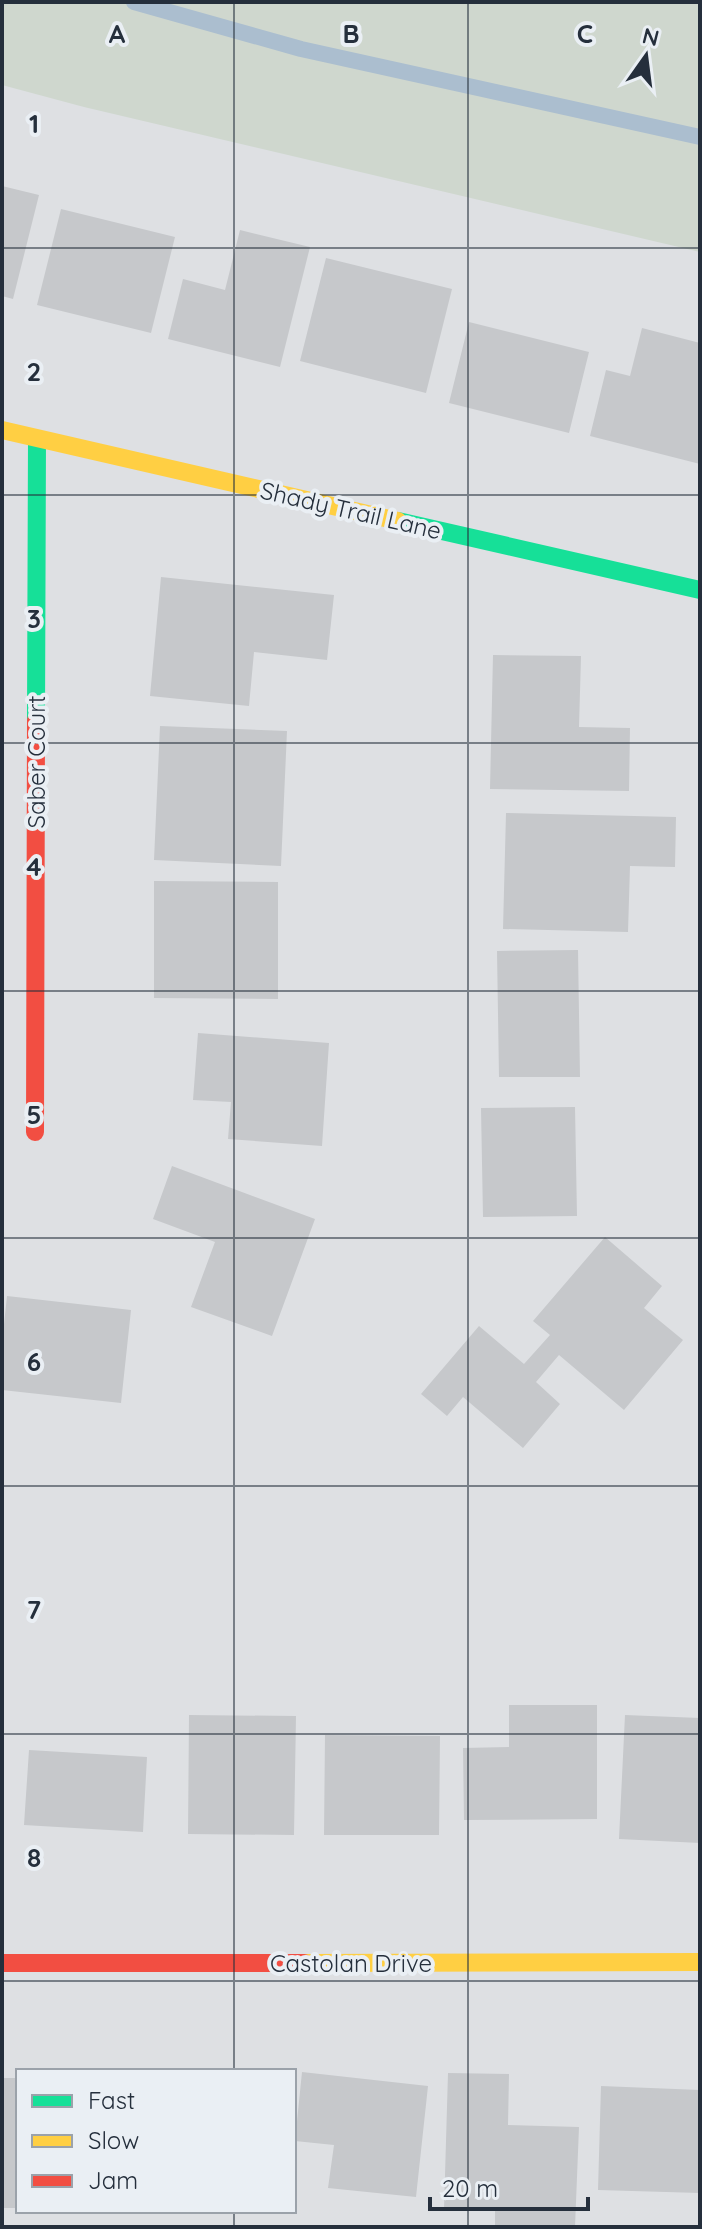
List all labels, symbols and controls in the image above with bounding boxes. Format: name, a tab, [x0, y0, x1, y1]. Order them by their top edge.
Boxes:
north arrow	[606, 16, 686, 96]
text: A	[109, 17, 126, 50]
text: B	[342, 17, 360, 50]
text: C	[577, 17, 593, 50]
text: N	[640, 21, 662, 52]
text: 1	[29, 107, 39, 140]
text: 2	[27, 355, 41, 388]
street label: Shady Trail Lane	[258, 475, 444, 545]
text: 3	[27, 602, 41, 635]
street label: Saber Court	[21, 695, 51, 829]
text: 4	[26, 850, 42, 883]
text: 5	[27, 1098, 41, 1131]
text: 6	[27, 1345, 41, 1378]
text: 7	[27, 1593, 41, 1626]
text: 8	[27, 1841, 41, 1874]
street label: Castolan Drive	[270, 1948, 432, 1978]
legend	[16, 2069, 296, 2213]
text: Fast	[88, 2085, 135, 2115]
text: Slow	[88, 2125, 139, 2155]
scale bar	[430, 2161, 588, 2211]
text: Jam	[88, 2165, 138, 2195]
text: 20 m	[442, 2173, 498, 2203]

